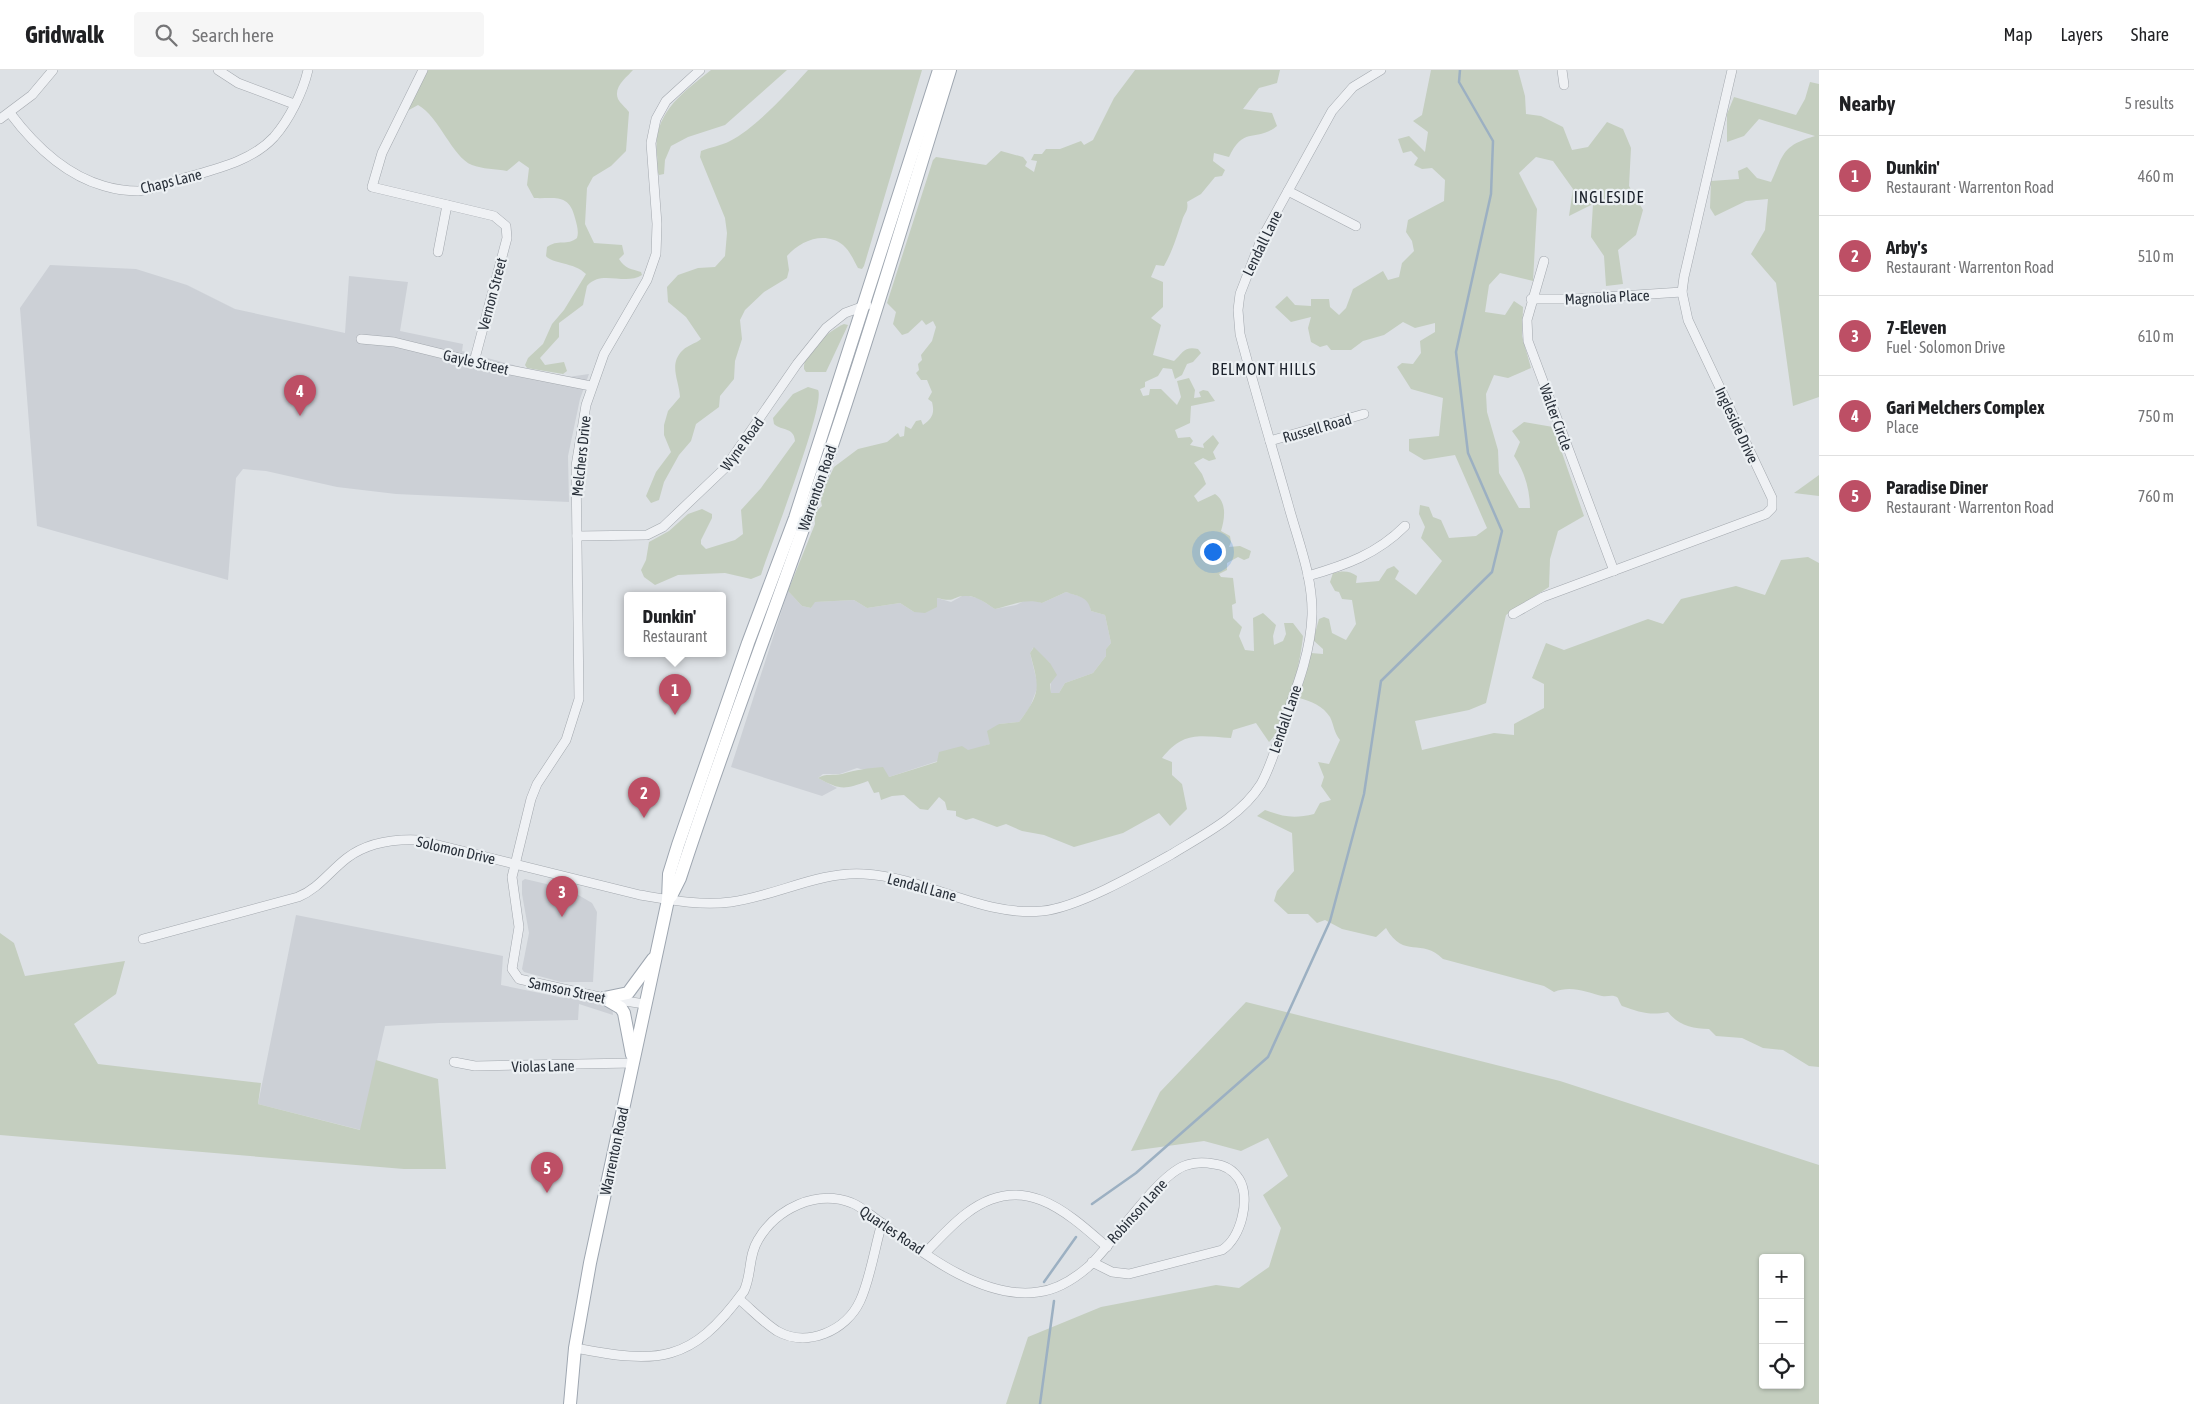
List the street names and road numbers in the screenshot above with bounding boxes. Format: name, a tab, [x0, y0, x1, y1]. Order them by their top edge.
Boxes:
street label: Chaps Lane	[139, 165, 203, 197]
street label: Lendall Lane	[1239, 207, 1285, 279]
street label: Vernon Street	[474, 256, 510, 332]
street label: Magnolia Place	[1564, 286, 1650, 308]
street label: Gayle Street	[442, 346, 510, 378]
street label: Walter Circle	[1536, 381, 1576, 453]
street label: Ingleside Drive	[1712, 384, 1762, 466]
street label: Russell Road	[1281, 410, 1353, 446]
street label: Wyne Road	[717, 414, 767, 474]
street label: Melchers Drive	[568, 415, 594, 497]
street label: Warrenton Road	[794, 443, 840, 533]
street label: Lendall Lane	[1265, 683, 1305, 755]
street label: Solomon Drive	[415, 833, 497, 867]
street label: Lendall Lane	[886, 870, 959, 904]
street label: Samson Street	[527, 974, 607, 1006]
street label: Violas Lane	[511, 1057, 575, 1075]
street label: Warrenton Road	[596, 1105, 632, 1197]
street label: Robinson Lane	[1104, 1175, 1171, 1247]
street label: Quarles Road	[857, 1202, 927, 1258]

